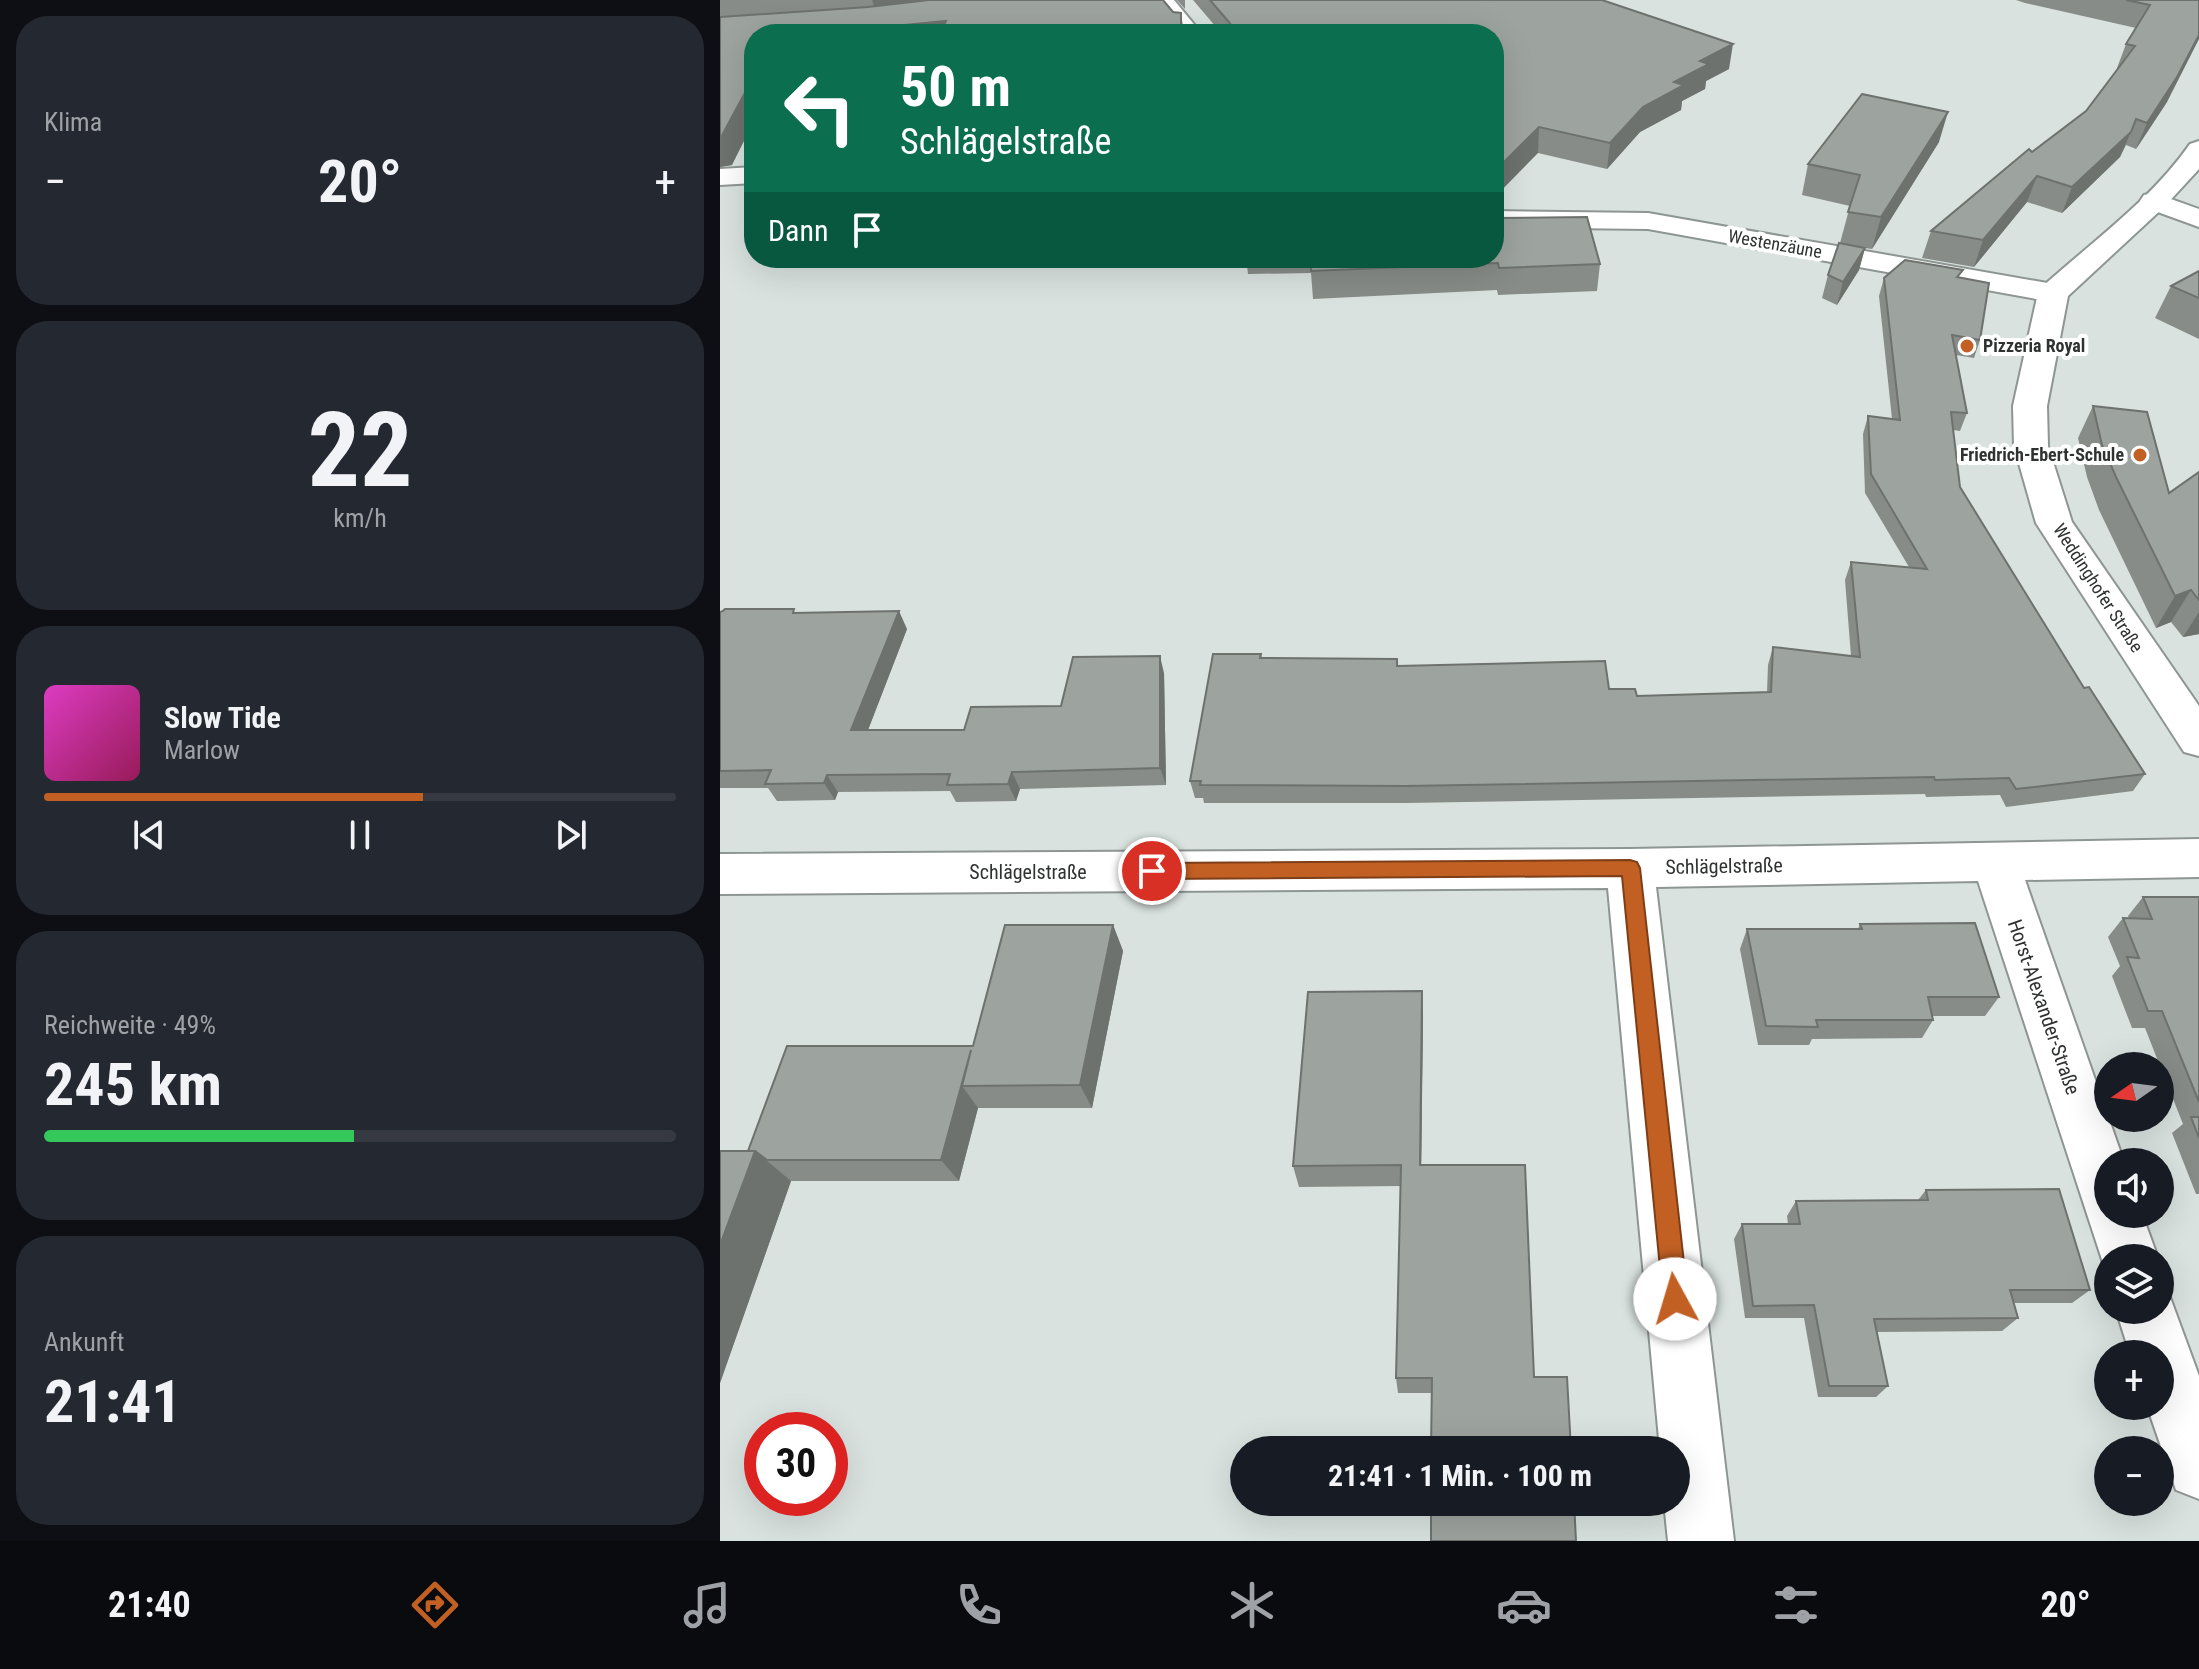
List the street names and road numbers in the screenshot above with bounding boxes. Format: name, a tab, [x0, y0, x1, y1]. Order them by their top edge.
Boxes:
street label: Westenzäune	[1727, 225, 1824, 262]
street label: Weddinghofer Straße	[2049, 520, 2148, 656]
street label: Schlägelstraße	[1665, 853, 1783, 879]
street label: Schlägelstraße	[969, 860, 1087, 884]
street label: Horst-Alexander-Straße	[2003, 916, 2085, 1098]

